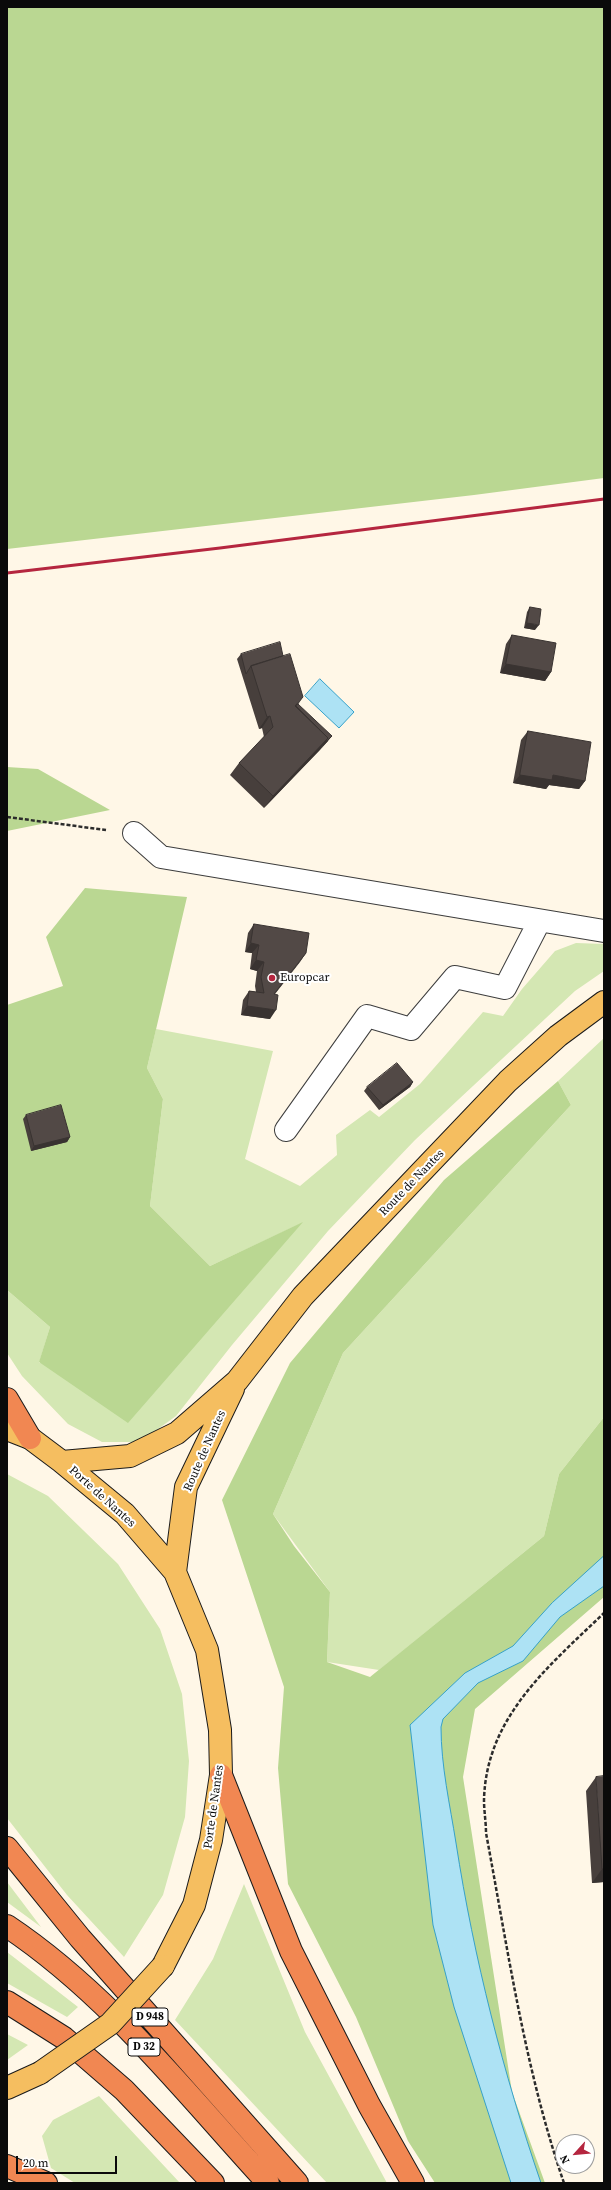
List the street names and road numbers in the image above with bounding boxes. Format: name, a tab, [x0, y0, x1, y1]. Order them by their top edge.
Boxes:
street label: Route de Nantes	[377, 1147, 447, 1219]
street label: Route de Nantes	[181, 1408, 229, 1494]
street label: Porte de Nantes	[66, 1463, 138, 1531]
street label: Porte de Nantes	[201, 1764, 227, 1850]
road number: D 948	[132, 2008, 168, 2026]
road number: D 32	[128, 2038, 160, 2056]

